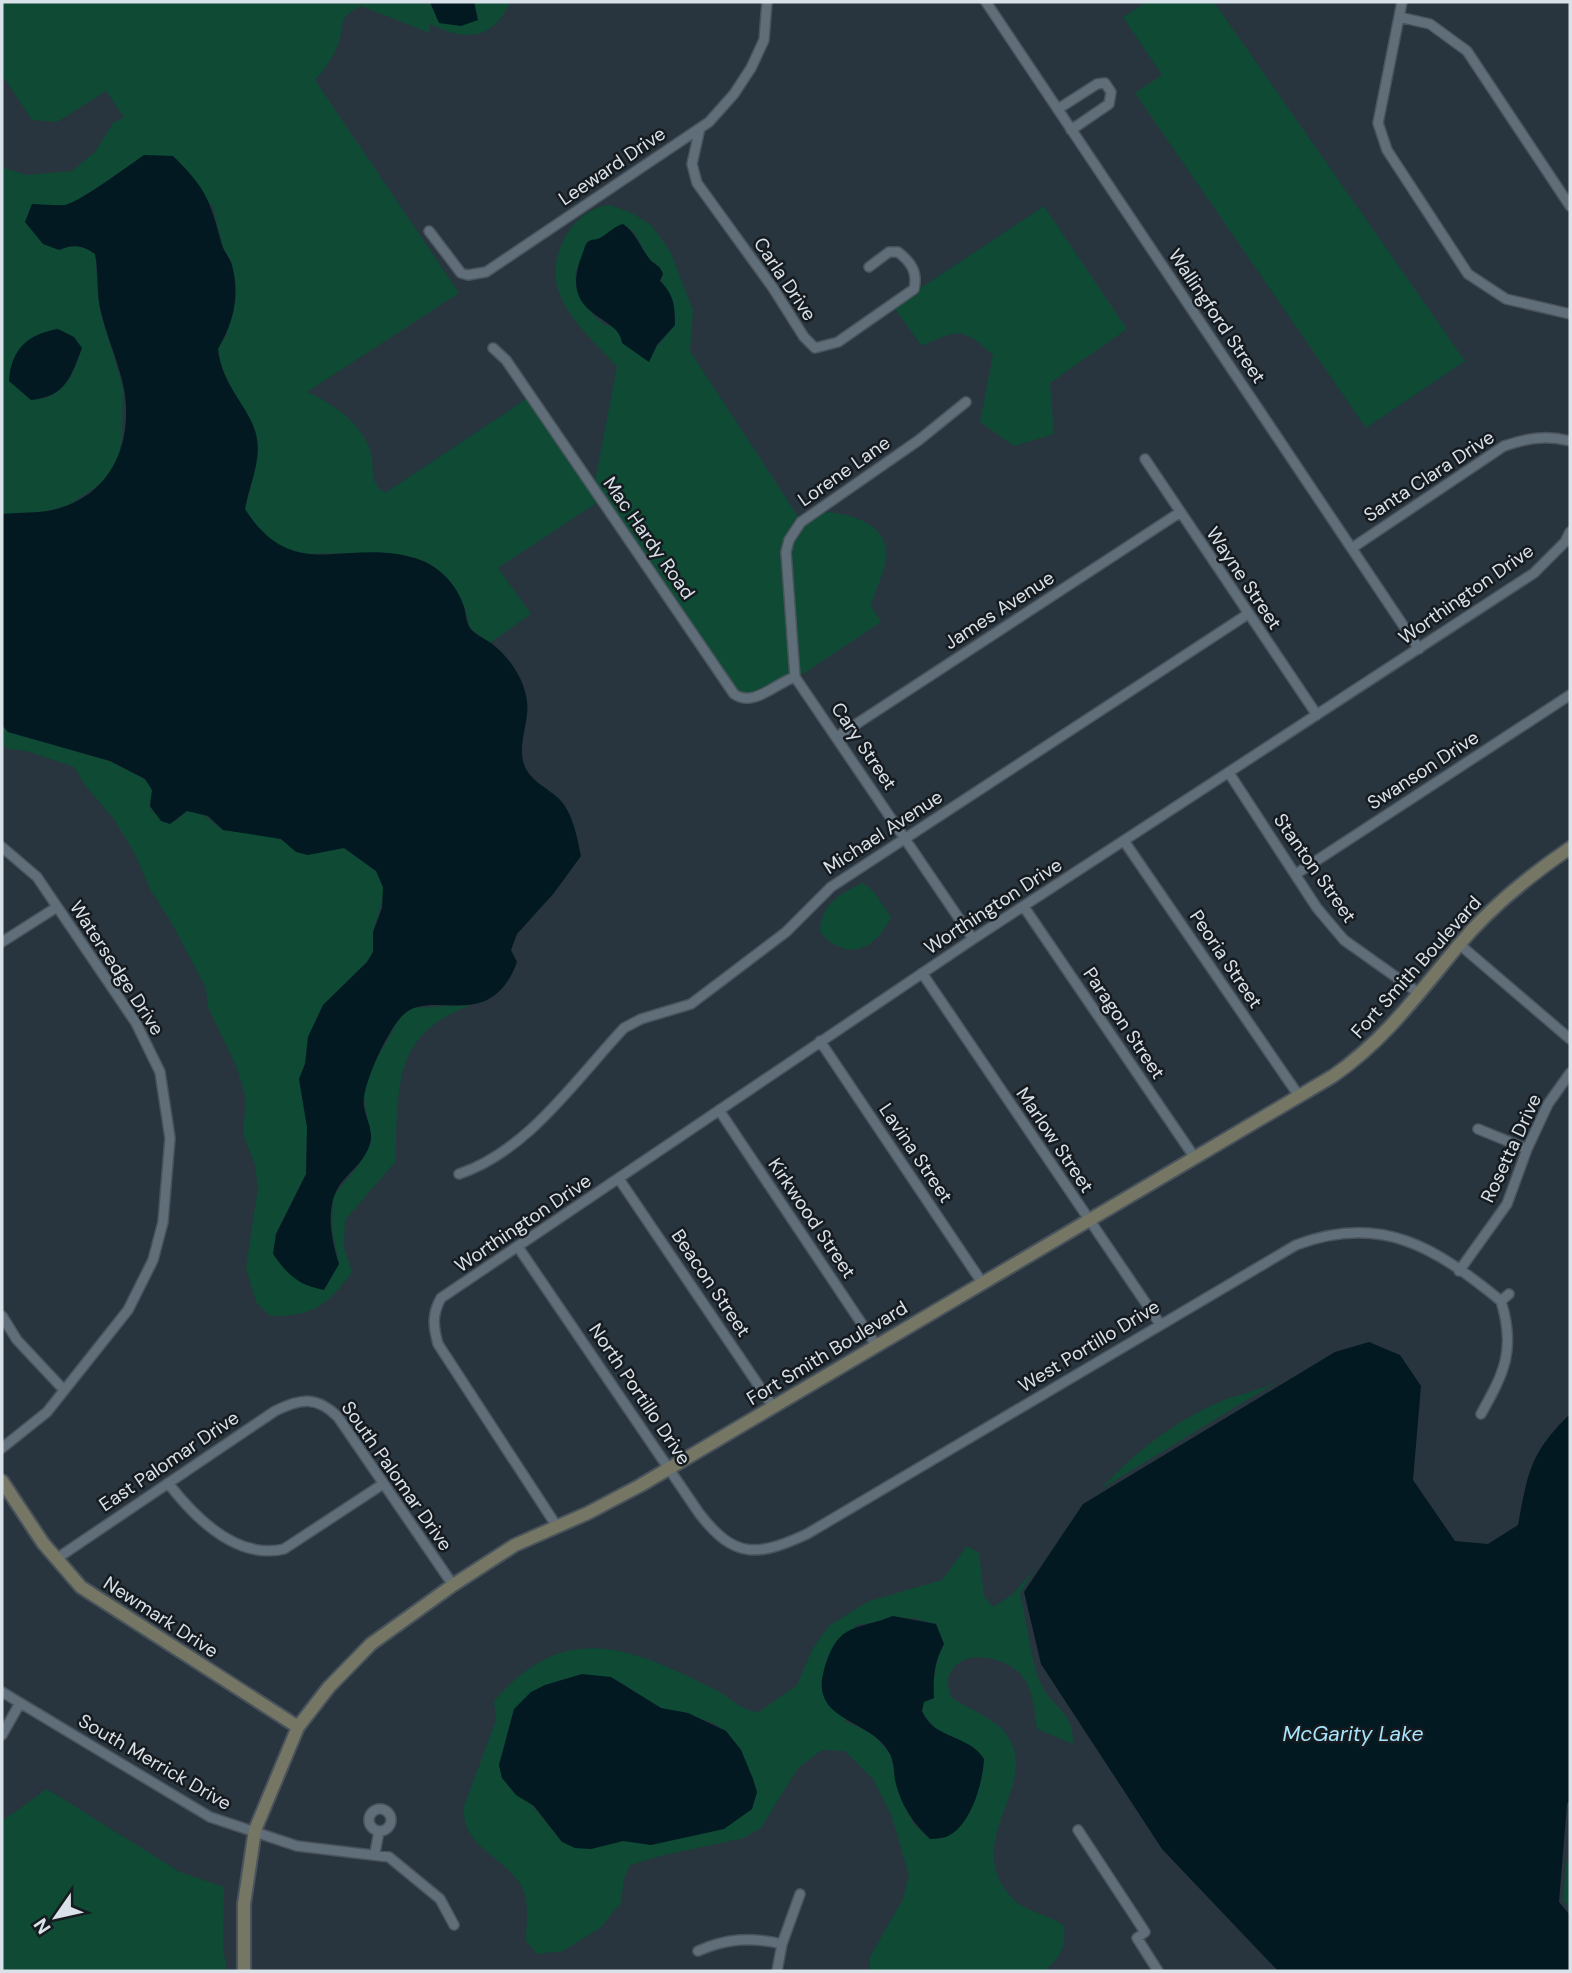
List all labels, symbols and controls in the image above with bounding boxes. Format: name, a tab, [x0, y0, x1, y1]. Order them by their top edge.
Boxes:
street label: Leeward Drive	[554, 121, 670, 211]
street label: Carla Drive	[748, 232, 822, 326]
street label: Wallingford Street	[1163, 244, 1271, 388]
street label: Santa Clara Drive	[1359, 424, 1499, 528]
street label: Lorene Lane	[793, 430, 895, 512]
street label: Mac Hardy Road	[597, 472, 701, 604]
street label: Wayne Street	[1200, 522, 1288, 634]
street label: Worthington Drive	[1393, 538, 1539, 650]
street label: James Avenue	[939, 565, 1059, 655]
street label: Cary Street	[826, 697, 902, 795]
street label: Swanson Drive	[1362, 725, 1484, 815]
street label: Michael Avenue	[819, 784, 947, 880]
street label: Stanton Street	[1268, 808, 1362, 928]
street label: Worthington Drive	[919, 852, 1067, 960]
street label: Fort Smith Boulevard	[1345, 891, 1487, 1043]
street label: Watersedge Drive	[64, 896, 170, 1040]
street label: Peoria Street	[1184, 905, 1268, 1013]
street label: Paragon Street	[1077, 962, 1171, 1084]
street label: Marlow Street	[1011, 1082, 1099, 1198]
street label: Rosetta Drive	[1475, 1090, 1547, 1206]
street label: Lavina Street	[874, 1098, 958, 1208]
street label: Kirkwood Street	[763, 1153, 861, 1283]
street label: Worthington Drive	[450, 1168, 596, 1278]
street label: Beacon Street	[666, 1224, 756, 1342]
street label: West Portillo Drive	[1014, 1294, 1164, 1398]
street label: Fort Smith Boulevard	[742, 1295, 912, 1411]
street label: North Portillo Drive	[583, 1318, 697, 1470]
street label: South Palomar Drive	[336, 1396, 458, 1556]
street label: East Palomar Drive	[94, 1405, 244, 1517]
street label: Newmark Drive	[99, 1571, 223, 1663]
street label: South Merrick Drive	[74, 1708, 236, 1816]
water label: McGarity Lake	[1283, 1720, 1423, 1748]
north arrow	[21, 1882, 91, 1952]
text: N	[28, 1913, 57, 1939]

